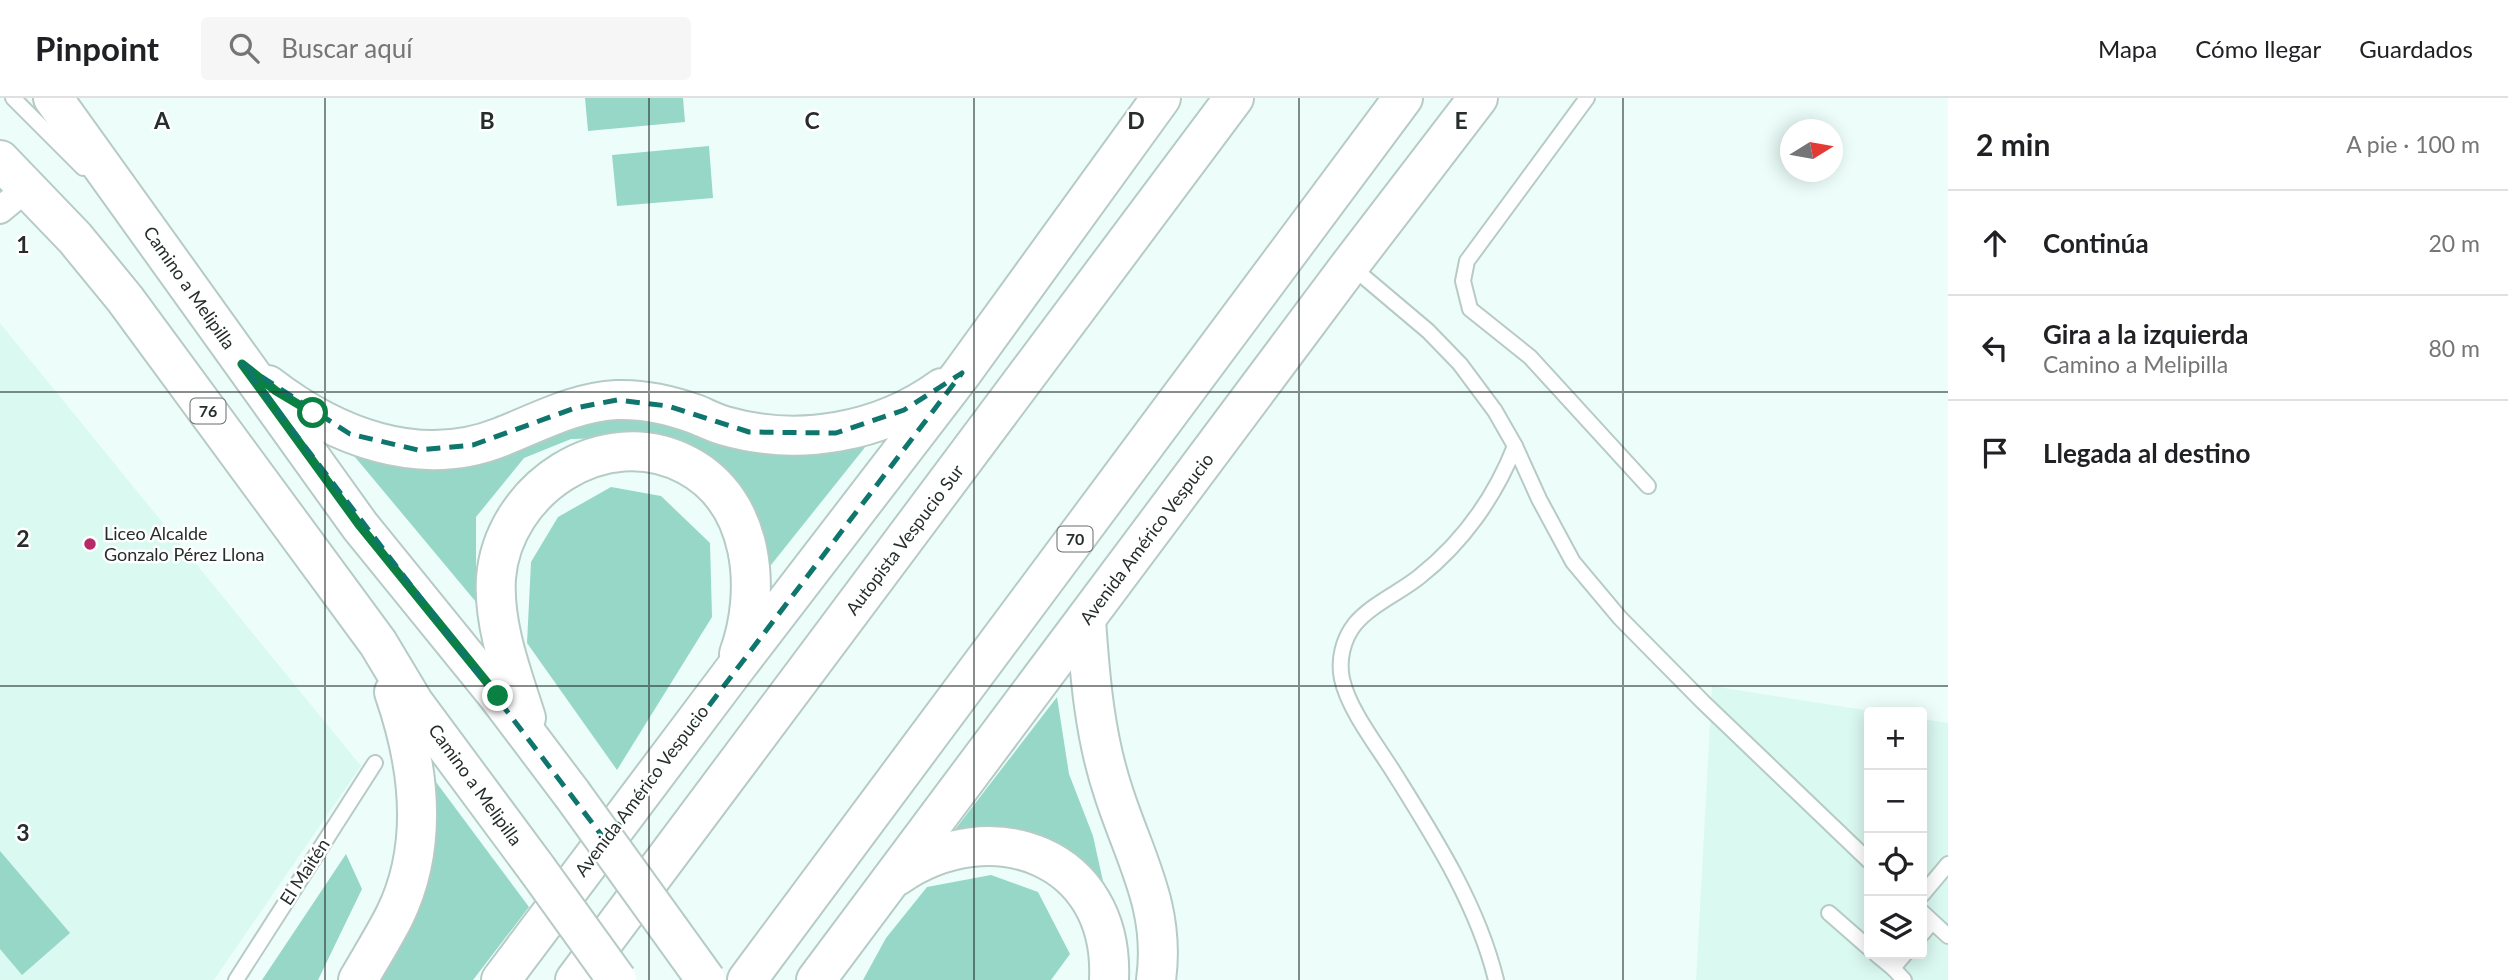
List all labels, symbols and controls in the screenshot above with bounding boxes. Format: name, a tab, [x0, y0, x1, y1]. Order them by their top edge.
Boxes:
search box	[201, 17, 691, 80]
text: Pinpoint	[35, 28, 159, 68]
icon: search	[225, 29, 263, 67]
text: Buscar aquí	[281, 32, 413, 64]
text: Mapa	[2098, 34, 2157, 63]
text: Cómo llegar	[2195, 34, 2321, 63]
text: Guardados	[2359, 34, 2473, 63]
text: A	[153, 106, 171, 134]
text: B	[479, 106, 495, 134]
text: C	[804, 106, 820, 134]
text: D	[1127, 106, 1145, 134]
text: E	[1454, 106, 1468, 134]
north arrow	[1780, 119, 1843, 182]
text: 2 min	[1976, 126, 2050, 162]
text: A pie · 100 m	[2346, 130, 2480, 158]
street label: Camino a Melipilla	[139, 222, 240, 353]
icon: ahead	[1976, 224, 2014, 262]
text: Continúa	[2043, 227, 2149, 259]
text: 20 m	[2429, 229, 2480, 257]
text: 1	[16, 230, 30, 258]
text: Gira a la izquierda	[2043, 318, 2249, 350]
icon: left	[1976, 329, 2014, 367]
text: 80 m	[2429, 334, 2480, 362]
text: Camino a Melipilla	[2043, 350, 2228, 378]
route start	[297, 397, 328, 428]
road number: 76	[190, 398, 226, 424]
icon: arrive	[1976, 434, 2014, 472]
text: Llegada al destino	[2043, 437, 2250, 469]
street label: Avenida Américo Vespucio	[1075, 448, 1218, 628]
street label: Autopista Vespucio Sur	[841, 460, 968, 619]
place label: Liceo Alcalde Gonzalo Pérez Llona	[104, 522, 264, 565]
text: 2	[16, 524, 30, 552]
road number: 70	[1058, 526, 1092, 552]
marker: Liceo Alcalde Gonzalo Pérez Llona	[82, 536, 98, 552]
route end	[482, 680, 513, 711]
street label: Avenida Américo Vespucio	[570, 700, 713, 880]
map controls	[1864, 707, 1927, 959]
button: +	[1864, 707, 1927, 770]
street label: Camino a Melipilla	[424, 719, 527, 849]
button: −	[1864, 770, 1927, 833]
text: 3	[16, 818, 30, 846]
button: locate	[1864, 833, 1927, 896]
street label: El Maitén	[275, 834, 334, 909]
button: layers	[1864, 896, 1927, 959]

